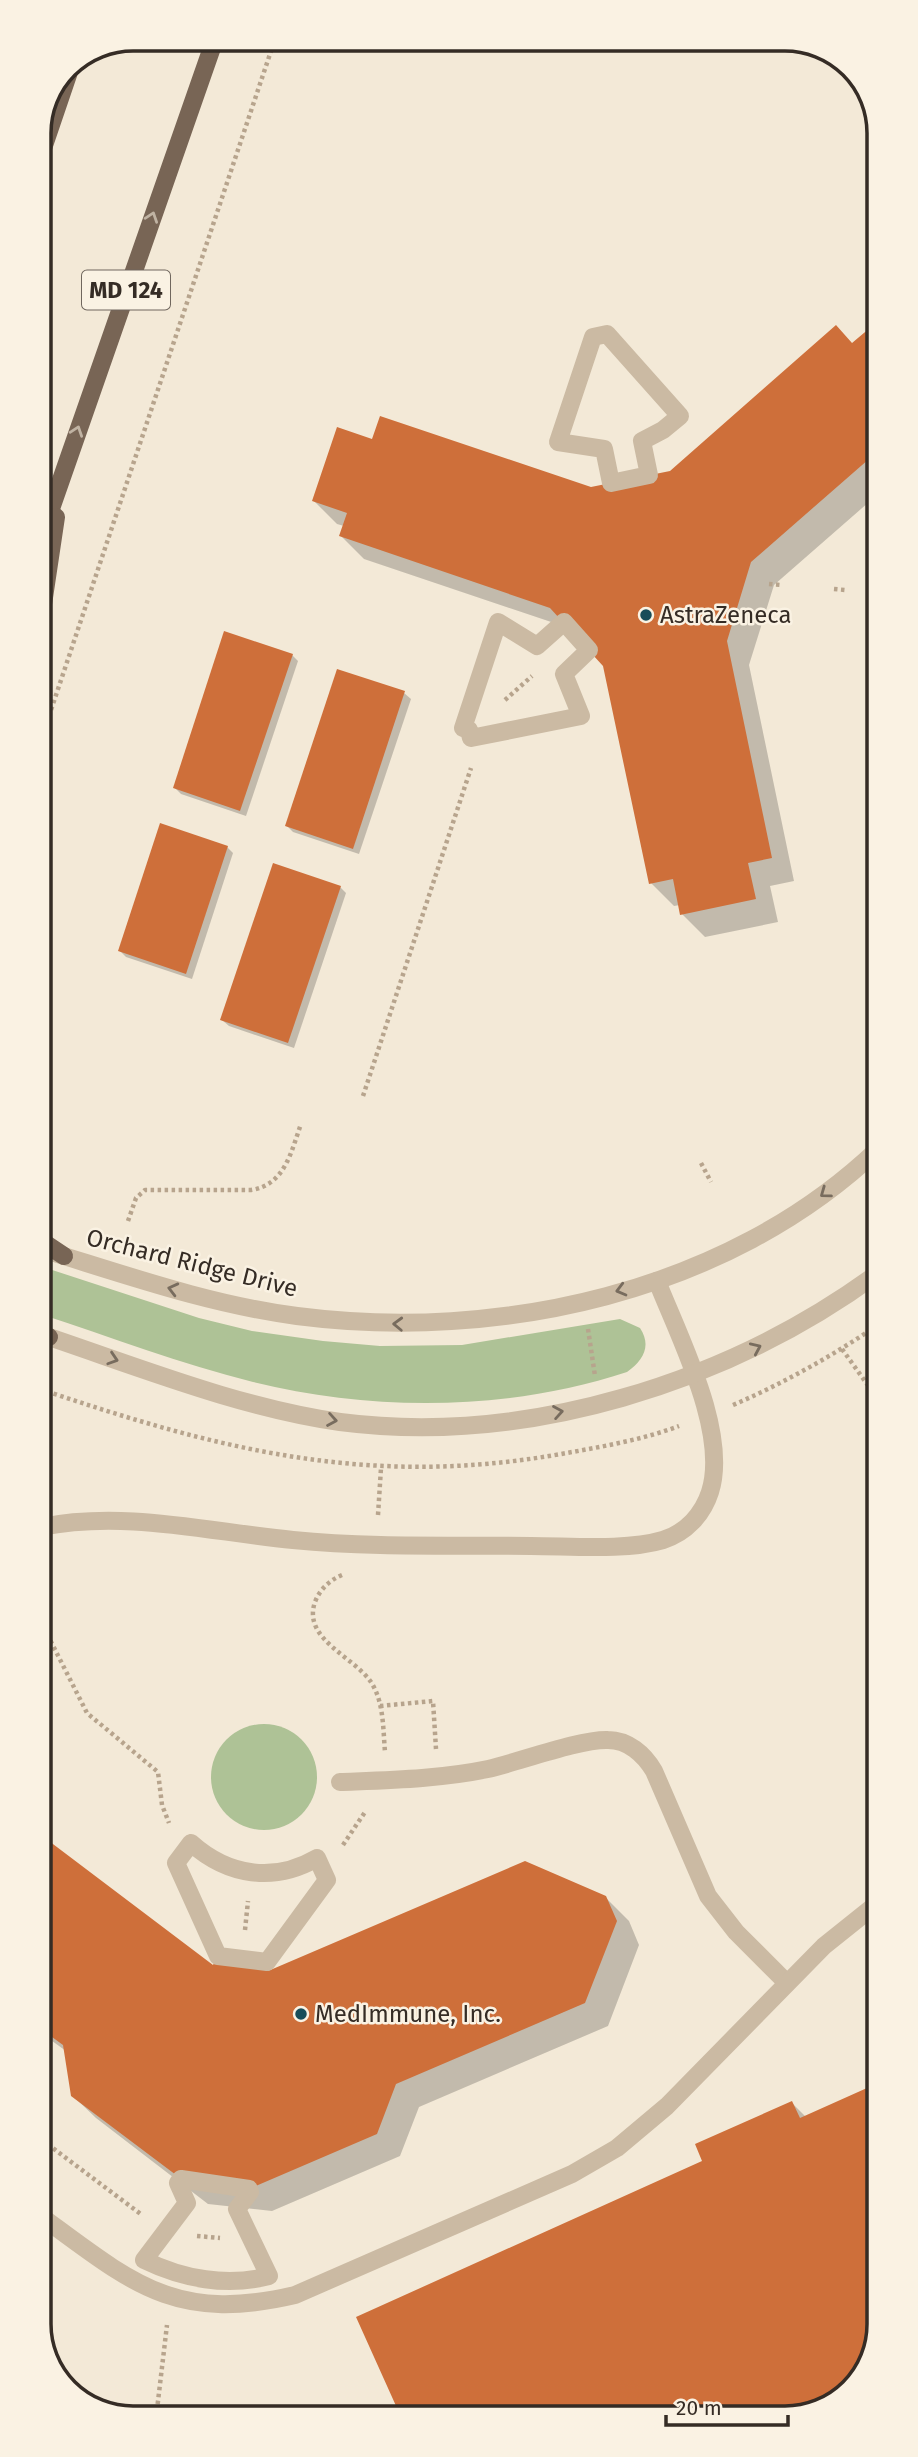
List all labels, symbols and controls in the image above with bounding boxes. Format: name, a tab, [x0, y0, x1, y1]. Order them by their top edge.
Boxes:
one-way arrow	[144, 211, 158, 223]
road number: MD 124	[82, 270, 170, 310]
one-way arrow	[68, 426, 82, 438]
place label: AstraZeneca	[660, 601, 792, 629]
marker: AstraZeneca	[638, 607, 654, 623]
one-way arrow	[820, 1185, 833, 1197]
street label: Orchard Ridge Drive	[84, 1223, 300, 1303]
one-way arrow	[616, 1282, 628, 1296]
one-way arrow	[168, 1283, 180, 1297]
one-way arrow	[392, 1316, 403, 1331]
one-way arrow	[749, 1342, 761, 1356]
one-way arrow	[107, 1350, 119, 1365]
one-way arrow	[552, 1405, 564, 1420]
one-way arrow	[326, 1411, 338, 1426]
place label: MedImmune, Inc.	[315, 2000, 501, 2028]
marker: MedImmune, Inc.	[293, 2006, 309, 2022]
scale bar	[666, 2384, 788, 2428]
text: 20 m	[676, 2395, 722, 2421]

